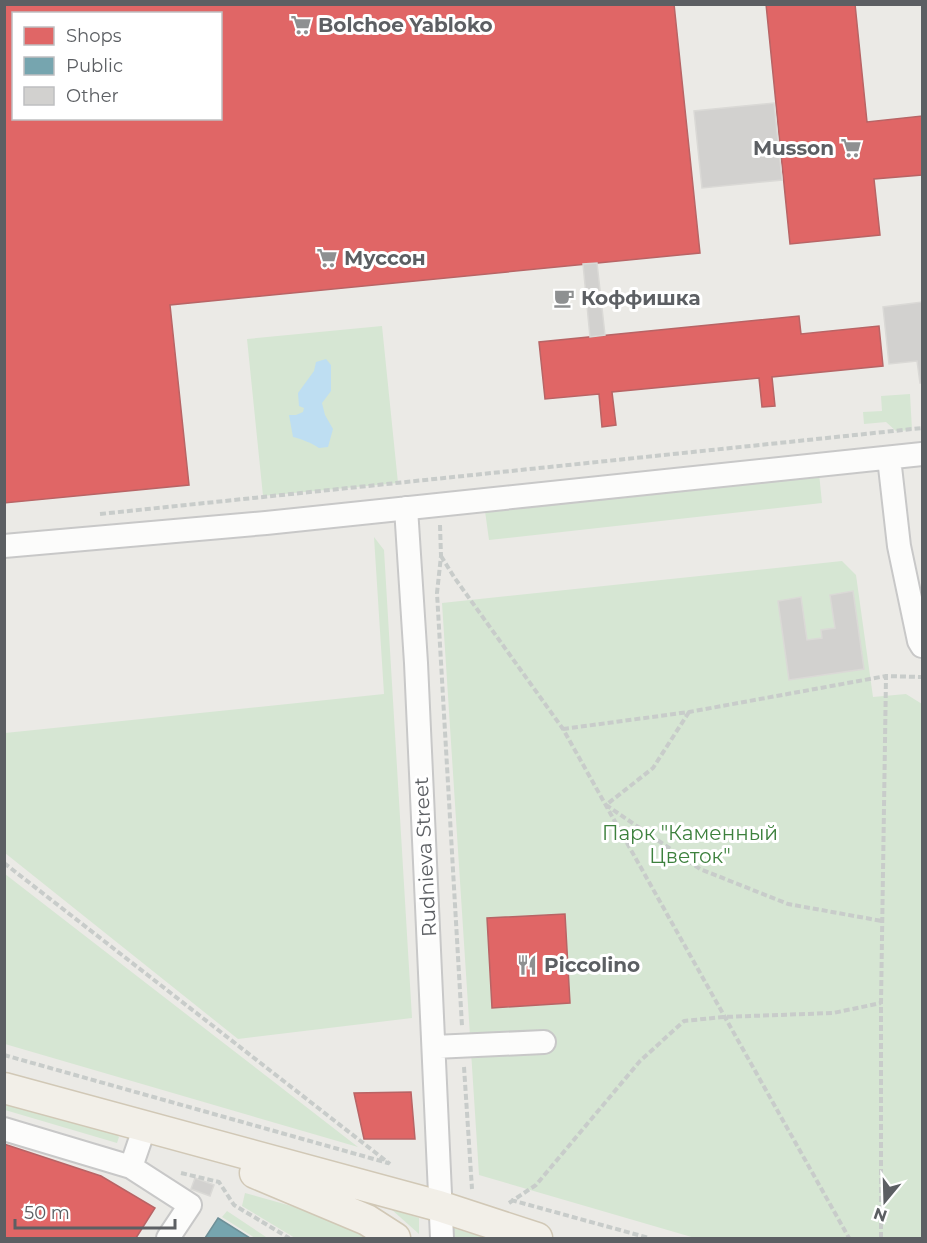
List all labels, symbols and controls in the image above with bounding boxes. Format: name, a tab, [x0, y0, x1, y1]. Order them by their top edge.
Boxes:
legend	[12, 12, 222, 120]
supermarket icon: Bolchoe Yabloko	[289, 13, 313, 37]
place label: Bolchoe Yabloko	[318, 13, 493, 37]
text: Shops	[66, 25, 122, 47]
text: Public	[66, 55, 123, 77]
text: Other	[66, 85, 119, 107]
place label: Musson	[753, 136, 834, 160]
supermarket icon: Musson	[839, 136, 863, 160]
supermarket icon: Муссон	[315, 246, 339, 270]
place label: Муссон	[344, 246, 426, 270]
cafe icon: Коффишка	[552, 286, 576, 310]
place label: Коффишка	[581, 286, 700, 310]
street label: Rudnieva Street	[409, 776, 441, 938]
park label: Парк "Каменный Цветок"	[602, 821, 778, 868]
restaurant icon: Piccolino	[515, 953, 539, 977]
place label: Piccolino	[544, 953, 640, 977]
north arrow	[855, 1171, 915, 1231]
scale bar	[15, 1192, 176, 1230]
text: 50 m	[24, 1202, 70, 1224]
text: N	[871, 1204, 889, 1226]

